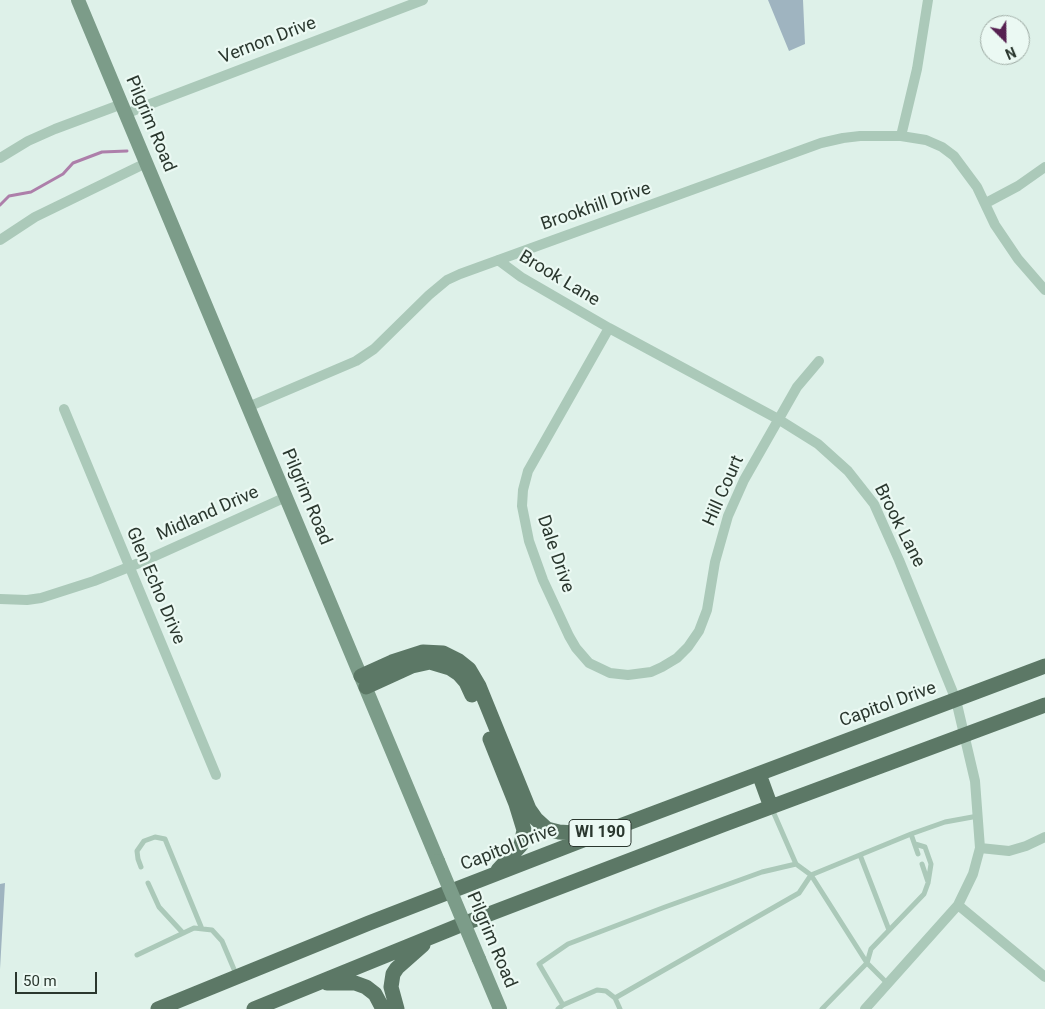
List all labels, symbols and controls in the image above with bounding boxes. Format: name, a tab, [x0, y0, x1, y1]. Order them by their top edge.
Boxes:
street label: Vernon Drive	[217, 13, 319, 69]
north arrow	[980, 15, 1030, 65]
text: N	[1003, 44, 1018, 62]
street label: Pilgrim Road	[120, 73, 180, 175]
street label: Brookhill Drive	[538, 178, 654, 236]
street label: Brook Lane	[515, 247, 603, 311]
street label: Pilgrim Road	[276, 446, 336, 548]
street label: Hill Court	[699, 452, 749, 530]
street label: Brook Lane	[869, 481, 929, 571]
street label: Midland Drive	[154, 482, 262, 546]
street label: Dale Drive	[532, 512, 578, 596]
street label: Glen Echo Drive	[121, 524, 189, 648]
street label: Capitol Drive	[837, 678, 939, 732]
street label: Capitol Drive	[458, 820, 560, 876]
road number: WI 190	[569, 820, 631, 846]
street label: Pilgrim Road	[461, 889, 521, 991]
scale bar	[18, 962, 100, 994]
text: 50 m	[23, 972, 57, 990]

